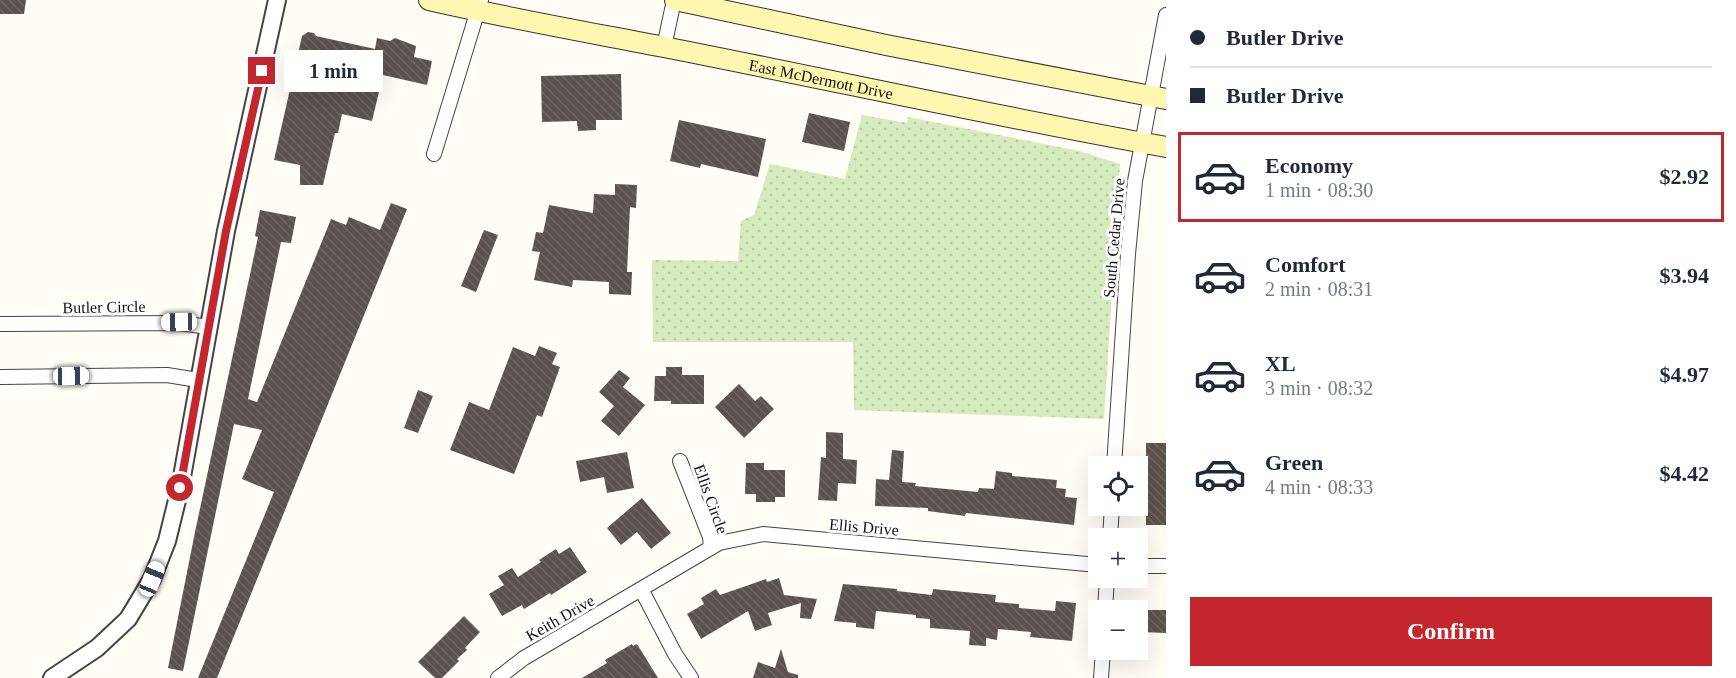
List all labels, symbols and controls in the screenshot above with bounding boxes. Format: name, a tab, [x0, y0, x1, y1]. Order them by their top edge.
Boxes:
text: Butler Drive	[1226, 25, 1344, 50]
callout: 1 min	[283, 50, 382, 92]
street label: East McDermott Drive	[748, 56, 895, 102]
route end	[248, 57, 275, 84]
text: 1 min	[309, 60, 358, 82]
text: Butler Drive	[1226, 83, 1344, 108]
icon: car	[1193, 150, 1247, 204]
text: Economy	[1265, 153, 1353, 178]
text: $2.92	[1660, 164, 1709, 189]
street label: South Cedar Drive	[1100, 177, 1128, 299]
text: 1 min · 08:30	[1265, 179, 1373, 201]
icon: car	[1193, 249, 1247, 303]
text: Comfort	[1265, 252, 1346, 277]
text: $3.94	[1660, 263, 1709, 288]
text: 2 min · 08:31	[1265, 278, 1373, 300]
street label: Butler Circle	[62, 298, 146, 316]
car	[161, 313, 197, 331]
icon: car	[1193, 348, 1247, 402]
text: XL	[1265, 351, 1296, 376]
text: $4.97	[1660, 362, 1709, 387]
car	[53, 367, 89, 385]
text: 3 min · 08:32	[1265, 377, 1373, 399]
icon: car	[1193, 447, 1247, 501]
text: Green	[1265, 450, 1323, 475]
map controls	[1088, 456, 1148, 660]
button: locate	[1088, 456, 1148, 516]
text: $4.42	[1660, 461, 1709, 486]
street label: Ellis Circle	[691, 462, 731, 536]
route start	[166, 474, 193, 501]
text: 4 min · 08:33	[1265, 476, 1373, 498]
street label: Ellis Drive	[829, 515, 899, 539]
button: +	[1088, 528, 1148, 588]
car	[137, 559, 167, 599]
street label: Keith Drive	[523, 592, 597, 644]
button: Confirm	[1190, 597, 1712, 666]
button: −	[1088, 600, 1148, 660]

